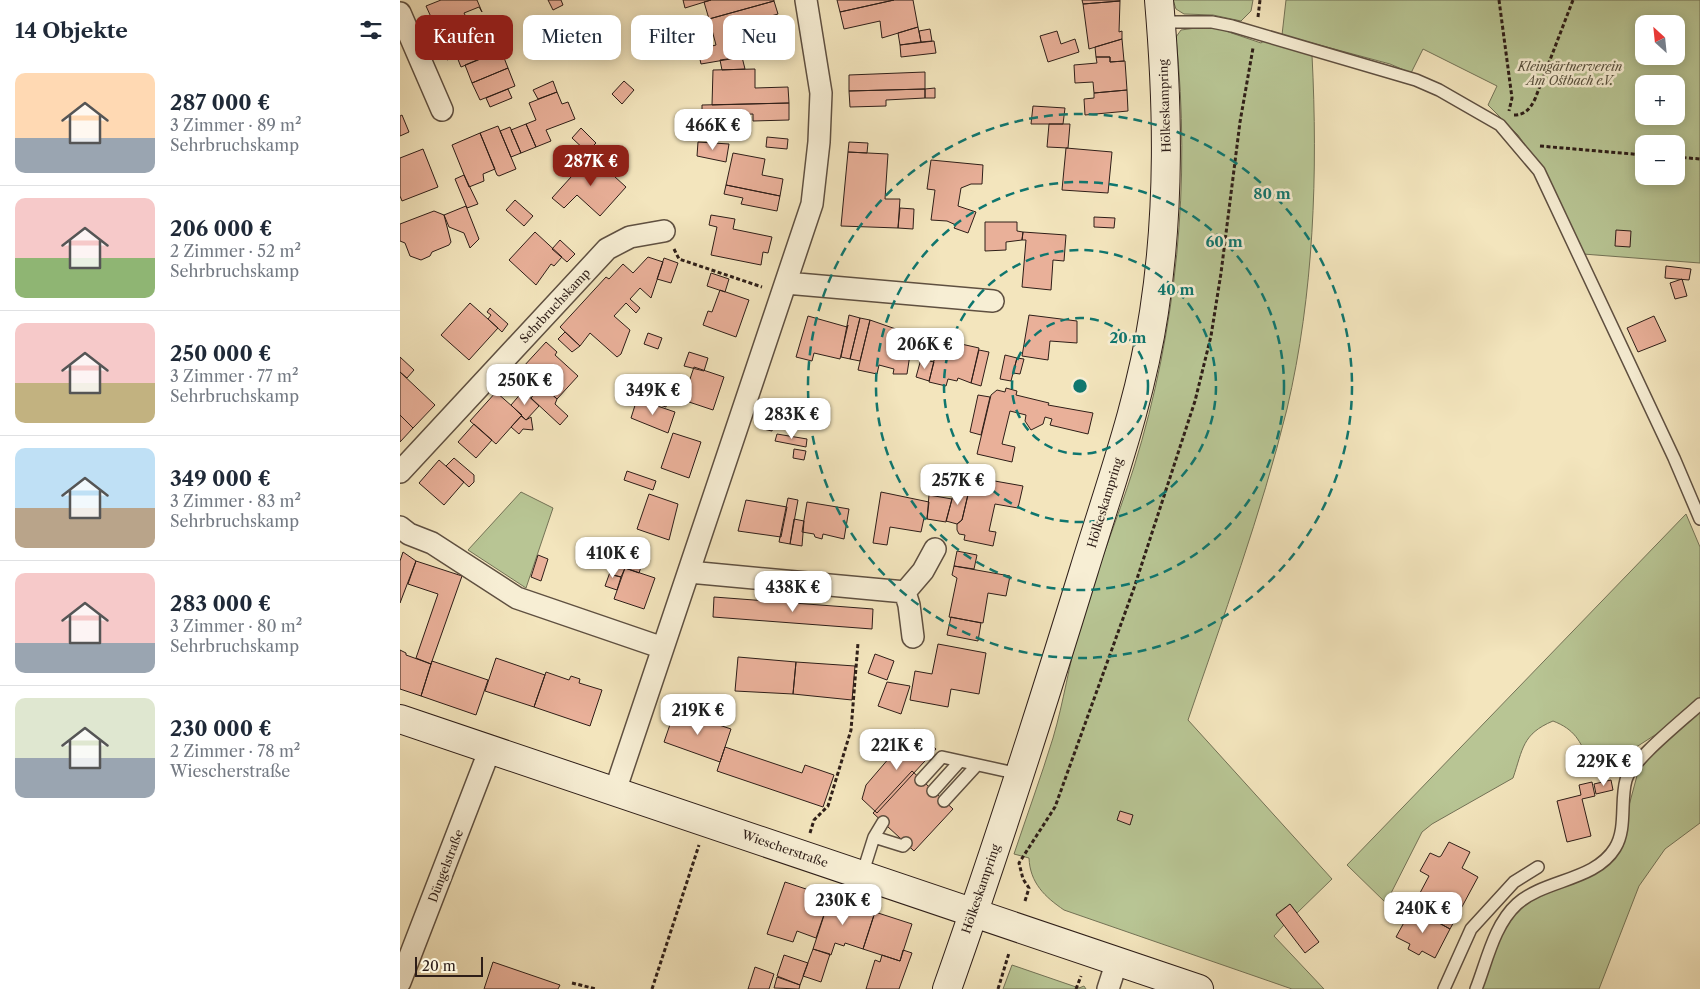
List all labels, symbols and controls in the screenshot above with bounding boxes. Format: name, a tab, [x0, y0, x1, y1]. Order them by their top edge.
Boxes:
chip: Kaufen	[415, 15, 513, 60]
chip: Mieten	[523, 15, 621, 60]
chip: Filter	[631, 15, 713, 60]
chip: Neu	[723, 15, 795, 60]
north arrow	[1635, 15, 1685, 65]
map controls	[1635, 15, 1685, 185]
icon: filters	[357, 16, 385, 44]
text: 14 Objekte	[15, 18, 128, 43]
street label: Hölkeskampring	[1155, 58, 1174, 153]
park label: Kleingärtnerverein Am Ostbach e.V.	[1517, 59, 1622, 88]
button: +	[1635, 75, 1685, 125]
text: 287 000 €	[170, 90, 270, 115]
icon: home	[55, 93, 115, 153]
pin: 466K €	[672, 108, 754, 151]
text: 3 Zimmer · 89 m²	[170, 115, 302, 135]
text: 466K €	[685, 115, 741, 135]
text: Sehrbruchskamp	[170, 135, 299, 155]
button: −	[1635, 135, 1685, 185]
pin: 287K €	[550, 144, 632, 187]
text: 287K €	[564, 151, 618, 171]
text: 80 m	[1253, 184, 1291, 203]
text: 206 000 €	[170, 216, 272, 241]
icon: home	[55, 218, 115, 278]
text: 60 m	[1205, 232, 1243, 251]
text: 2 Zimmer · 52 m²	[170, 241, 301, 261]
text: Sehrbruchskamp	[170, 261, 299, 281]
street label: Sehrbruchskamp	[516, 265, 593, 346]
text: 40 m	[1157, 280, 1195, 299]
pin: 206K €	[884, 328, 966, 370]
text: 20 m	[1109, 328, 1147, 347]
text: 206K €	[897, 334, 953, 354]
text: 250 000 €	[170, 341, 271, 366]
icon: home	[55, 343, 115, 403]
pin: 250K €	[484, 364, 566, 406]
text: 3 Zimmer · 77 m²	[170, 366, 298, 386]
text: 250K €	[497, 370, 553, 390]
pin: 349K €	[612, 374, 694, 416]
centre of rings	[1071, 377, 1089, 395]
text: 349K €	[626, 380, 680, 400]
text: Sehrbruchskamp	[170, 386, 299, 406]
pin: 283K €	[751, 398, 833, 440]
text: 283K €	[765, 404, 819, 424]
street label: Hölkeskampring	[1084, 455, 1126, 550]
pin: 257K €	[917, 464, 999, 506]
text: 349 000 €	[170, 466, 271, 491]
icon: home	[55, 468, 115, 528]
text: 257K €	[931, 470, 985, 490]
text: 3 Zimmer · 83 m²	[170, 491, 301, 511]
text: Sehrbruchskamp	[170, 511, 299, 531]
pin: 410K €	[572, 536, 654, 579]
text: 410K €	[586, 543, 640, 563]
pin: 438K €	[752, 570, 834, 613]
text: 438K €	[766, 577, 820, 597]
text: 283 000 €	[170, 591, 271, 616]
icon: home	[55, 593, 115, 653]
text: 3 Zimmer · 80 m²	[170, 616, 302, 636]
text: Sehrbruchskamp	[170, 636, 299, 656]
pin: 219K €	[657, 694, 739, 736]
text: 219K €	[672, 700, 724, 720]
text: 230 000 €	[170, 716, 272, 741]
icon: home	[55, 718, 115, 778]
pin: 221K €	[856, 728, 938, 771]
text: 221K €	[871, 735, 923, 755]
text: 2 Zimmer · 78 m²	[170, 741, 300, 761]
pin: 229K €	[1563, 744, 1645, 787]
text: 229K €	[1576, 751, 1632, 771]
text: Wiescherstraße	[170, 761, 290, 781]
street label: Wiescherstraße	[739, 826, 830, 870]
street label: Düngelstraße	[425, 827, 466, 904]
street label: Hölkeskampring	[958, 842, 1003, 935]
pin: 230K €	[802, 884, 884, 926]
text: 230K €	[815, 890, 871, 910]
pin: 240K €	[1382, 892, 1464, 934]
text: 240K €	[1395, 898, 1451, 918]
scale bar	[415, 954, 482, 977]
text: 20 m	[422, 957, 456, 975]

